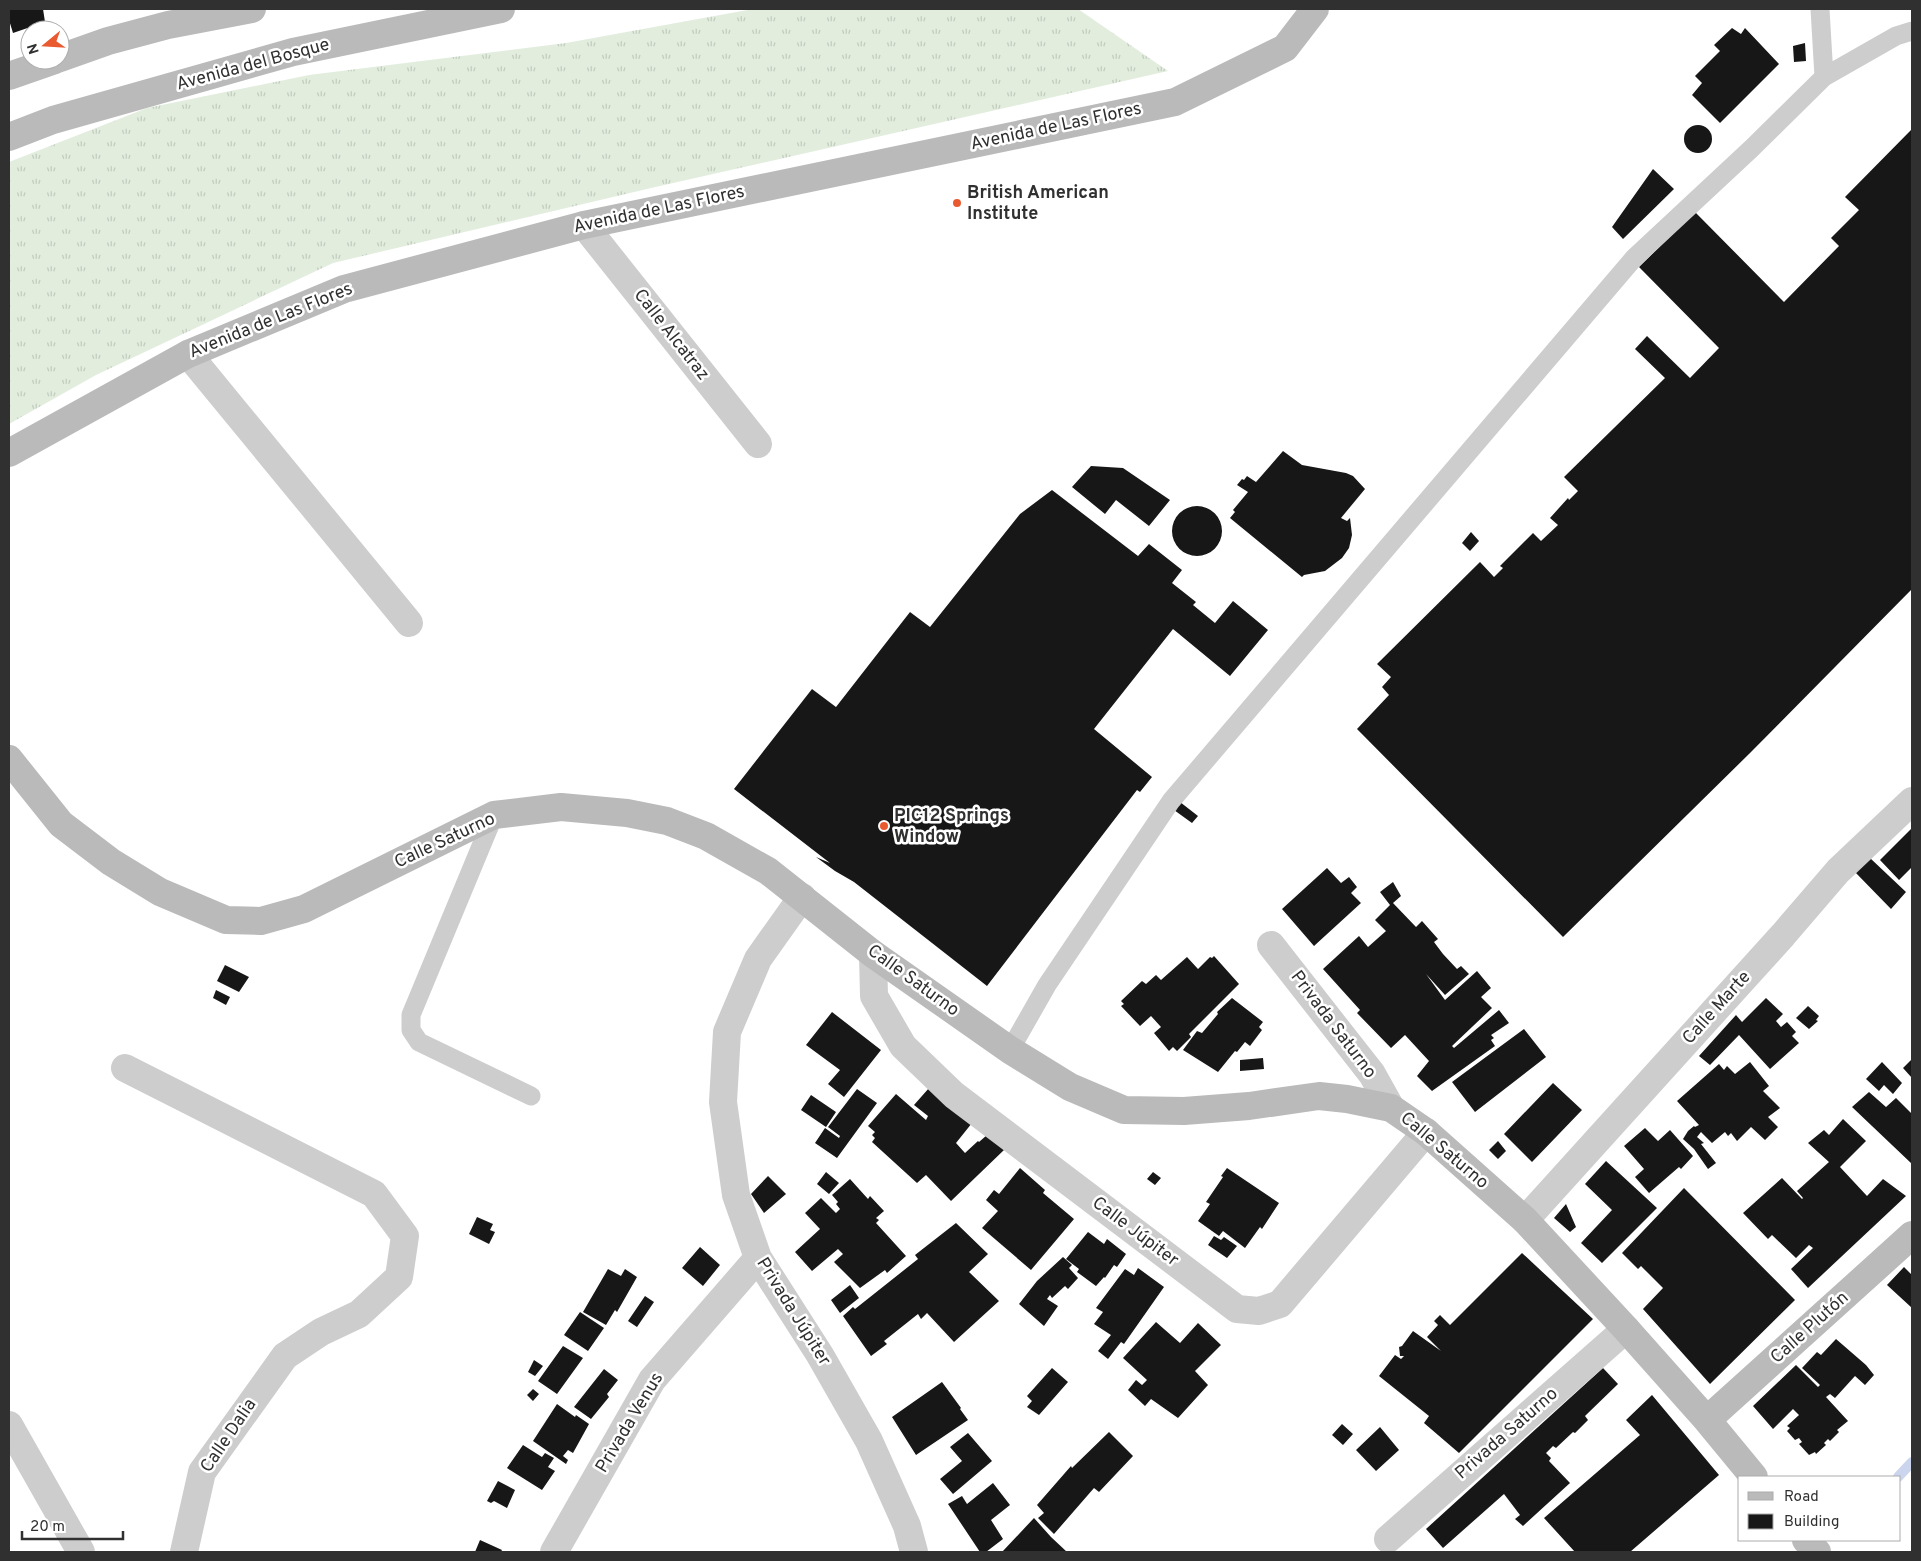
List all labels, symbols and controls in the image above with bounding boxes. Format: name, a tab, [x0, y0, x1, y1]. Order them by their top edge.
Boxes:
north arrow	[20, 20, 70, 70]
street label: Avenida del Bosque	[174, 34, 332, 96]
text: N	[24, 41, 44, 56]
street label: Avenida de Las Flores	[968, 98, 1144, 156]
street label: Avenida de Las Flores	[571, 181, 747, 239]
place label: British American Institute	[967, 182, 1109, 226]
marker: British American Institute	[951, 197, 963, 209]
street label: Avenida de Las Flores	[186, 278, 356, 364]
street label: Calle Alcatraz	[628, 285, 714, 385]
place label: PIC12 Springs Window	[894, 805, 1009, 849]
street label: Calle Saturno	[391, 808, 499, 874]
marker: PIC12 Springs Window	[878, 820, 890, 832]
street label: Calle Saturno	[862, 940, 964, 1022]
street label: Privada Saturno	[1285, 966, 1381, 1084]
street label: Calle Marte	[1678, 966, 1756, 1050]
street label: Calle Saturno	[1395, 1107, 1493, 1195]
street label: Calle Júpiter	[1087, 1192, 1183, 1272]
street label: Privada Júpiter	[751, 1254, 835, 1370]
street label: Calle Plutón	[1766, 1287, 1854, 1369]
street label: Privada Venus	[591, 1369, 669, 1477]
street label: Privada Saturno	[1451, 1383, 1563, 1485]
street label: Calle Dalia	[196, 1394, 262, 1478]
legend	[1738, 1476, 1901, 1541]
text: Road	[1784, 1488, 1819, 1507]
scale bar	[22, 1508, 124, 1540]
text: Building	[1784, 1513, 1839, 1532]
text: 20 m	[30, 1518, 65, 1537]

